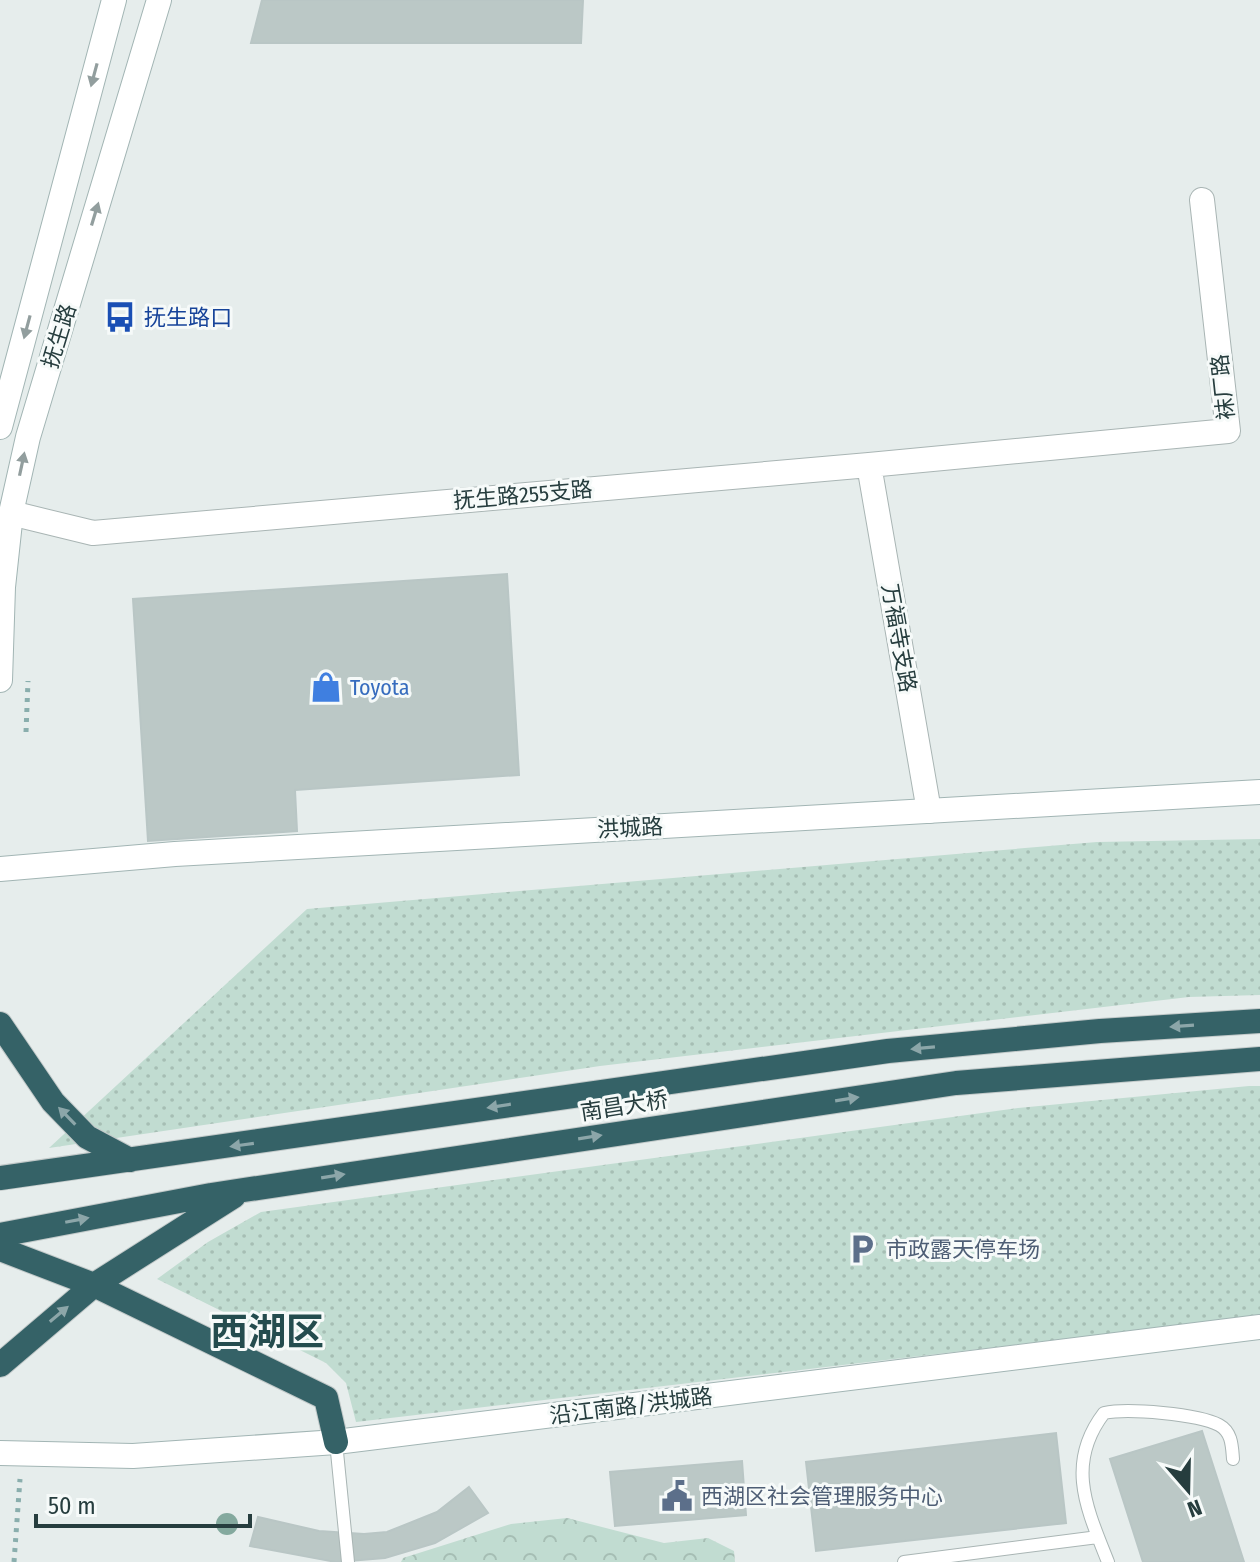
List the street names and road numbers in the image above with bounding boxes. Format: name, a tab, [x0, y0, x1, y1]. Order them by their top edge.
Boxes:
street label: 抚生路	[36, 300, 82, 372]
street label: 袜厂路	[1206, 353, 1240, 421]
street label: 抚生路255支路	[452, 475, 594, 515]
street label: 万福寺支路	[876, 581, 922, 695]
street label: 洪城路	[596, 813, 664, 843]
street label: 南昌大桥	[578, 1086, 670, 1126]
street label: 沿江南路/洪城路	[548, 1383, 714, 1429]

